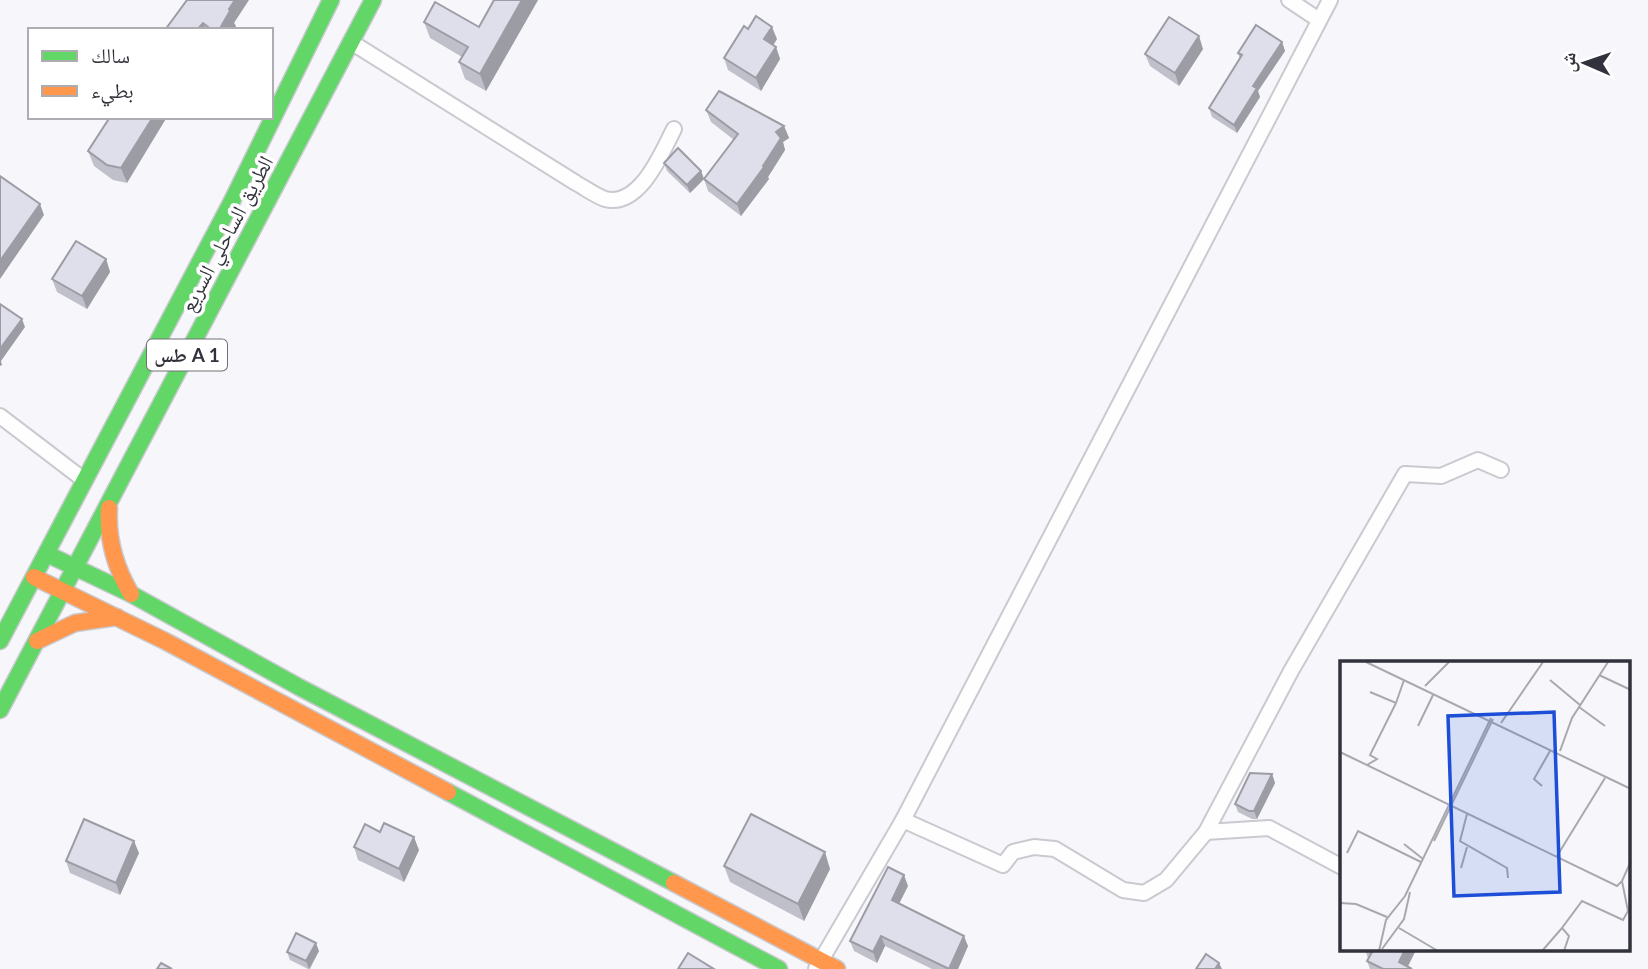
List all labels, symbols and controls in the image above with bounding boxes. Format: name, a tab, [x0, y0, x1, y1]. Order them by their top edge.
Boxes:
legend	[28, 28, 273, 119]
north arrow	[1550, 28, 1620, 98]
text: سالك	[91, 42, 130, 67]
text: ش	[1556, 52, 1580, 73]
text: بطيء	[91, 77, 134, 107]
street label: الطريق الساحلي السريع	[174, 151, 282, 318]
road number: طس A 1	[147, 340, 227, 370]
inset map	[1340, 661, 1630, 951]

